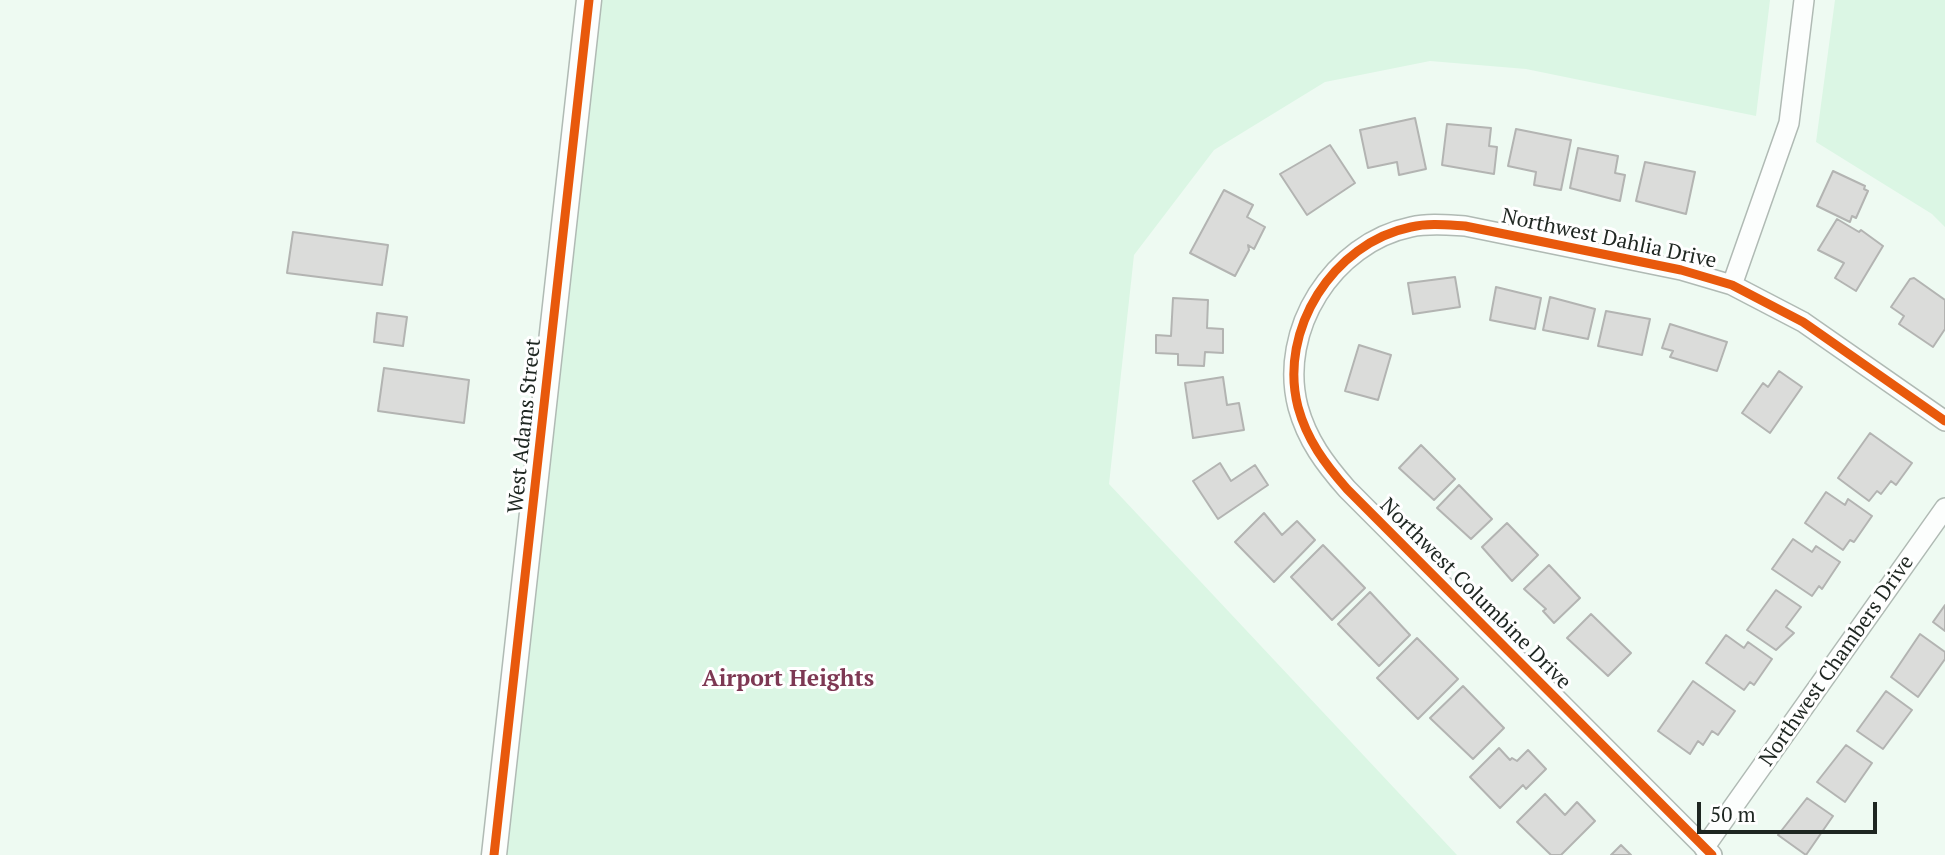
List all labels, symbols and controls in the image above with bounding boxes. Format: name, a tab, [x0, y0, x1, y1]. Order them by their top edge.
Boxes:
street label: Northwest Dahlia Drive	[1499, 204, 1719, 274]
street label: West Adams Street	[503, 337, 547, 515]
street label: Northwest Columbine Drive	[1374, 493, 1576, 695]
street label: Northwest Chambers Drive	[1754, 551, 1920, 771]
district label: Airport Heights	[702, 665, 874, 693]
scale bar	[1700, 788, 1880, 832]
text: 50 m	[1710, 800, 1756, 828]

